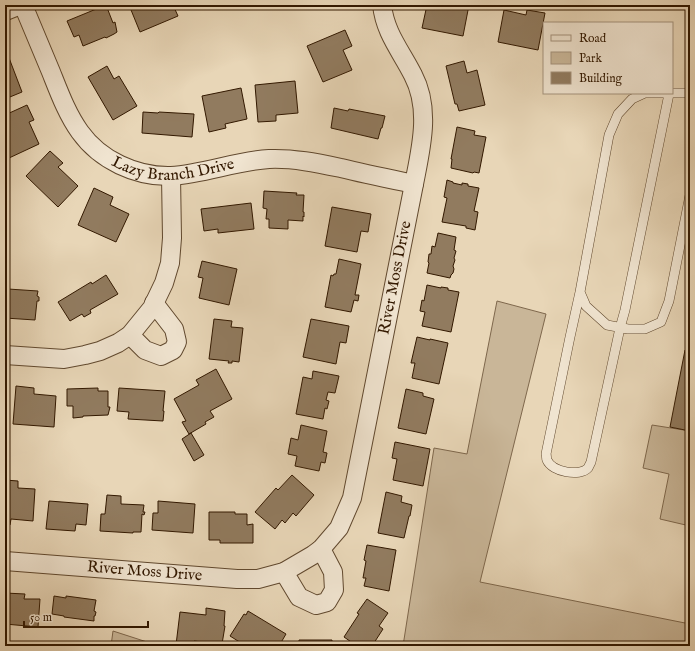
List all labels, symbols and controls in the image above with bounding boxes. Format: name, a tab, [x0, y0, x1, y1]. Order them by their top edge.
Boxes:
legend	[543, 22, 673, 94]
text: Road	[579, 31, 607, 46]
text: Park	[579, 51, 602, 66]
text: Building	[579, 71, 623, 86]
street label: Lazy Branch Drive	[108, 152, 236, 186]
street label: River Moss Drive	[374, 219, 416, 336]
street label: River Moss Drive	[86, 557, 203, 586]
scale bar	[24, 603, 148, 629]
text: 50 m	[30, 610, 52, 625]

